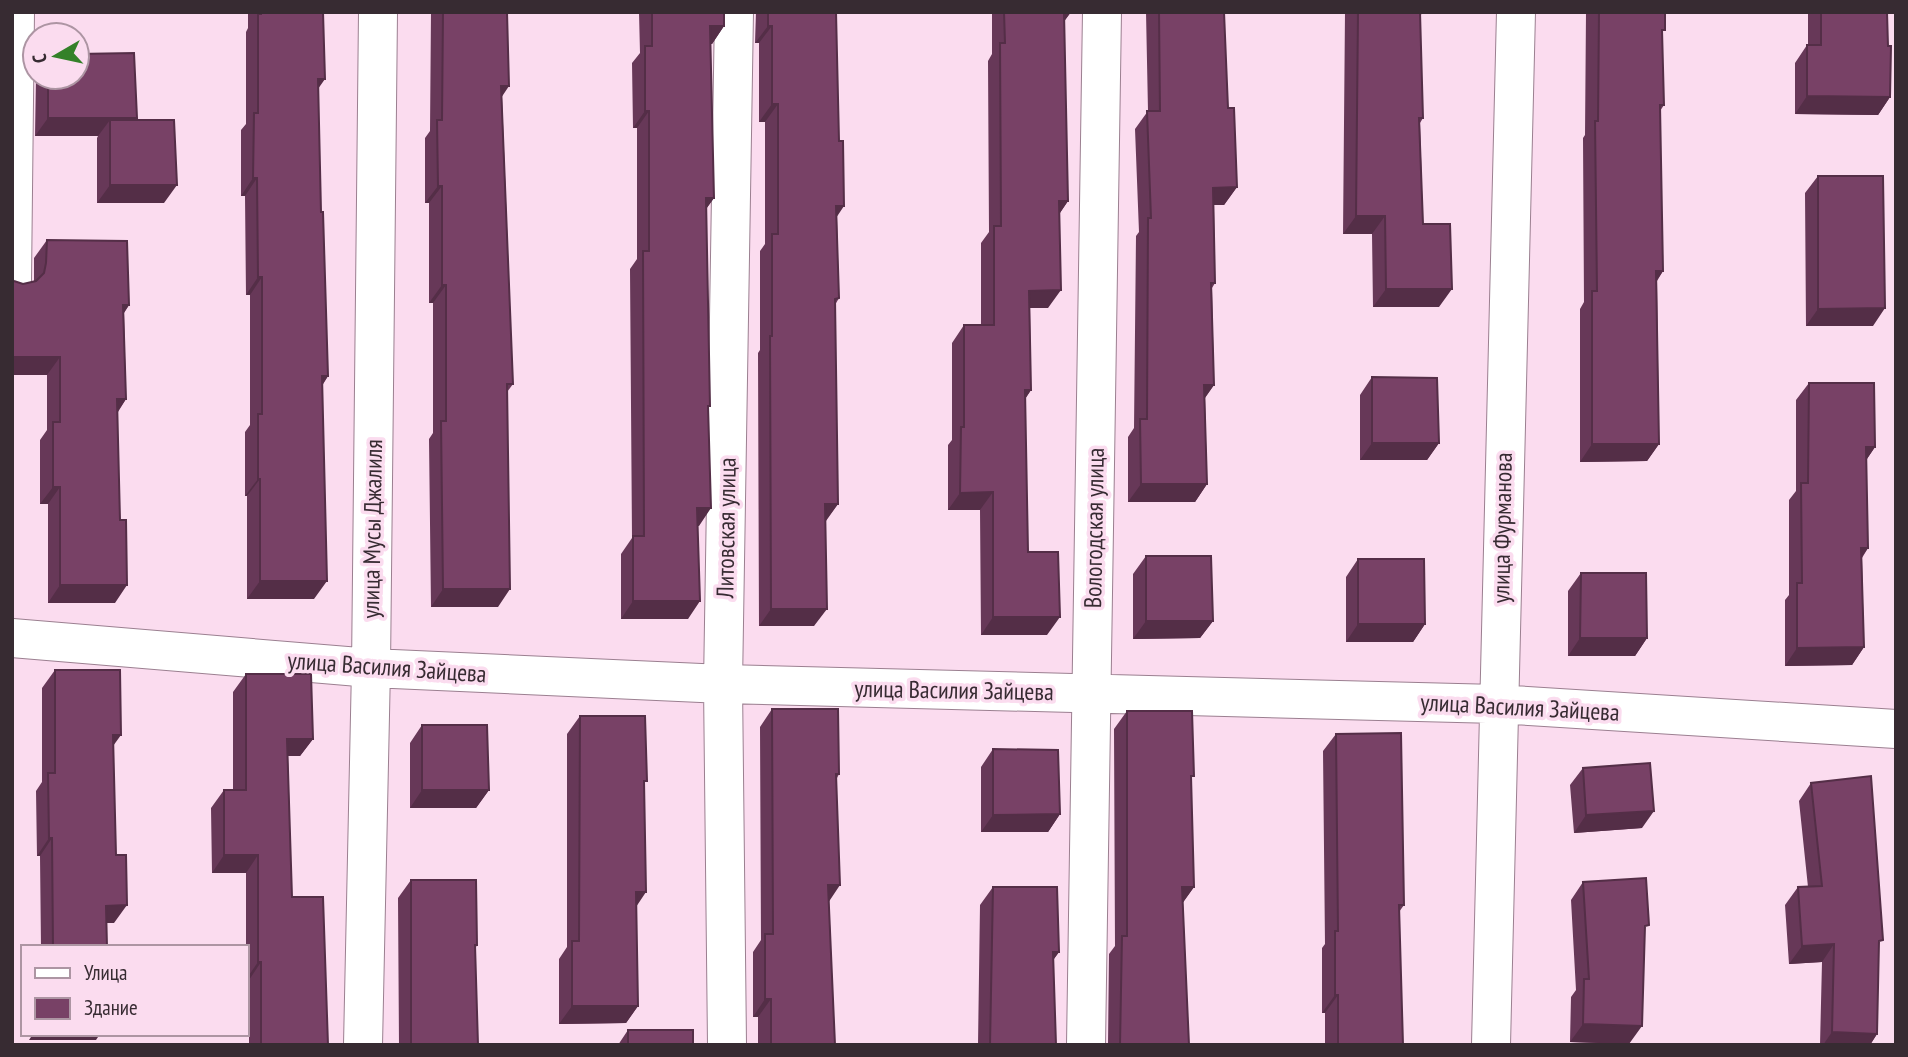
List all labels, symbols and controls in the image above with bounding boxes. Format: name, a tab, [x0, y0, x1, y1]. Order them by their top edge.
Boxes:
north arrow	[21, 21, 91, 91]
text: С	[27, 52, 52, 65]
street label: улица Мусы Джалиля	[355, 439, 389, 619]
street label: Вологодская улица	[1077, 448, 1111, 608]
street label: улица Фурманова	[1485, 452, 1519, 604]
street label: Литовская улица	[709, 457, 743, 600]
street label: улица Василия Зайцева	[286, 645, 488, 689]
street label: улица Василия Зайцева	[854, 673, 1054, 707]
street label: улица Василия Зайцева	[1420, 686, 1620, 728]
legend	[21, 945, 248, 1036]
text: Улица	[84, 959, 127, 986]
text: Здание	[84, 994, 138, 1021]

